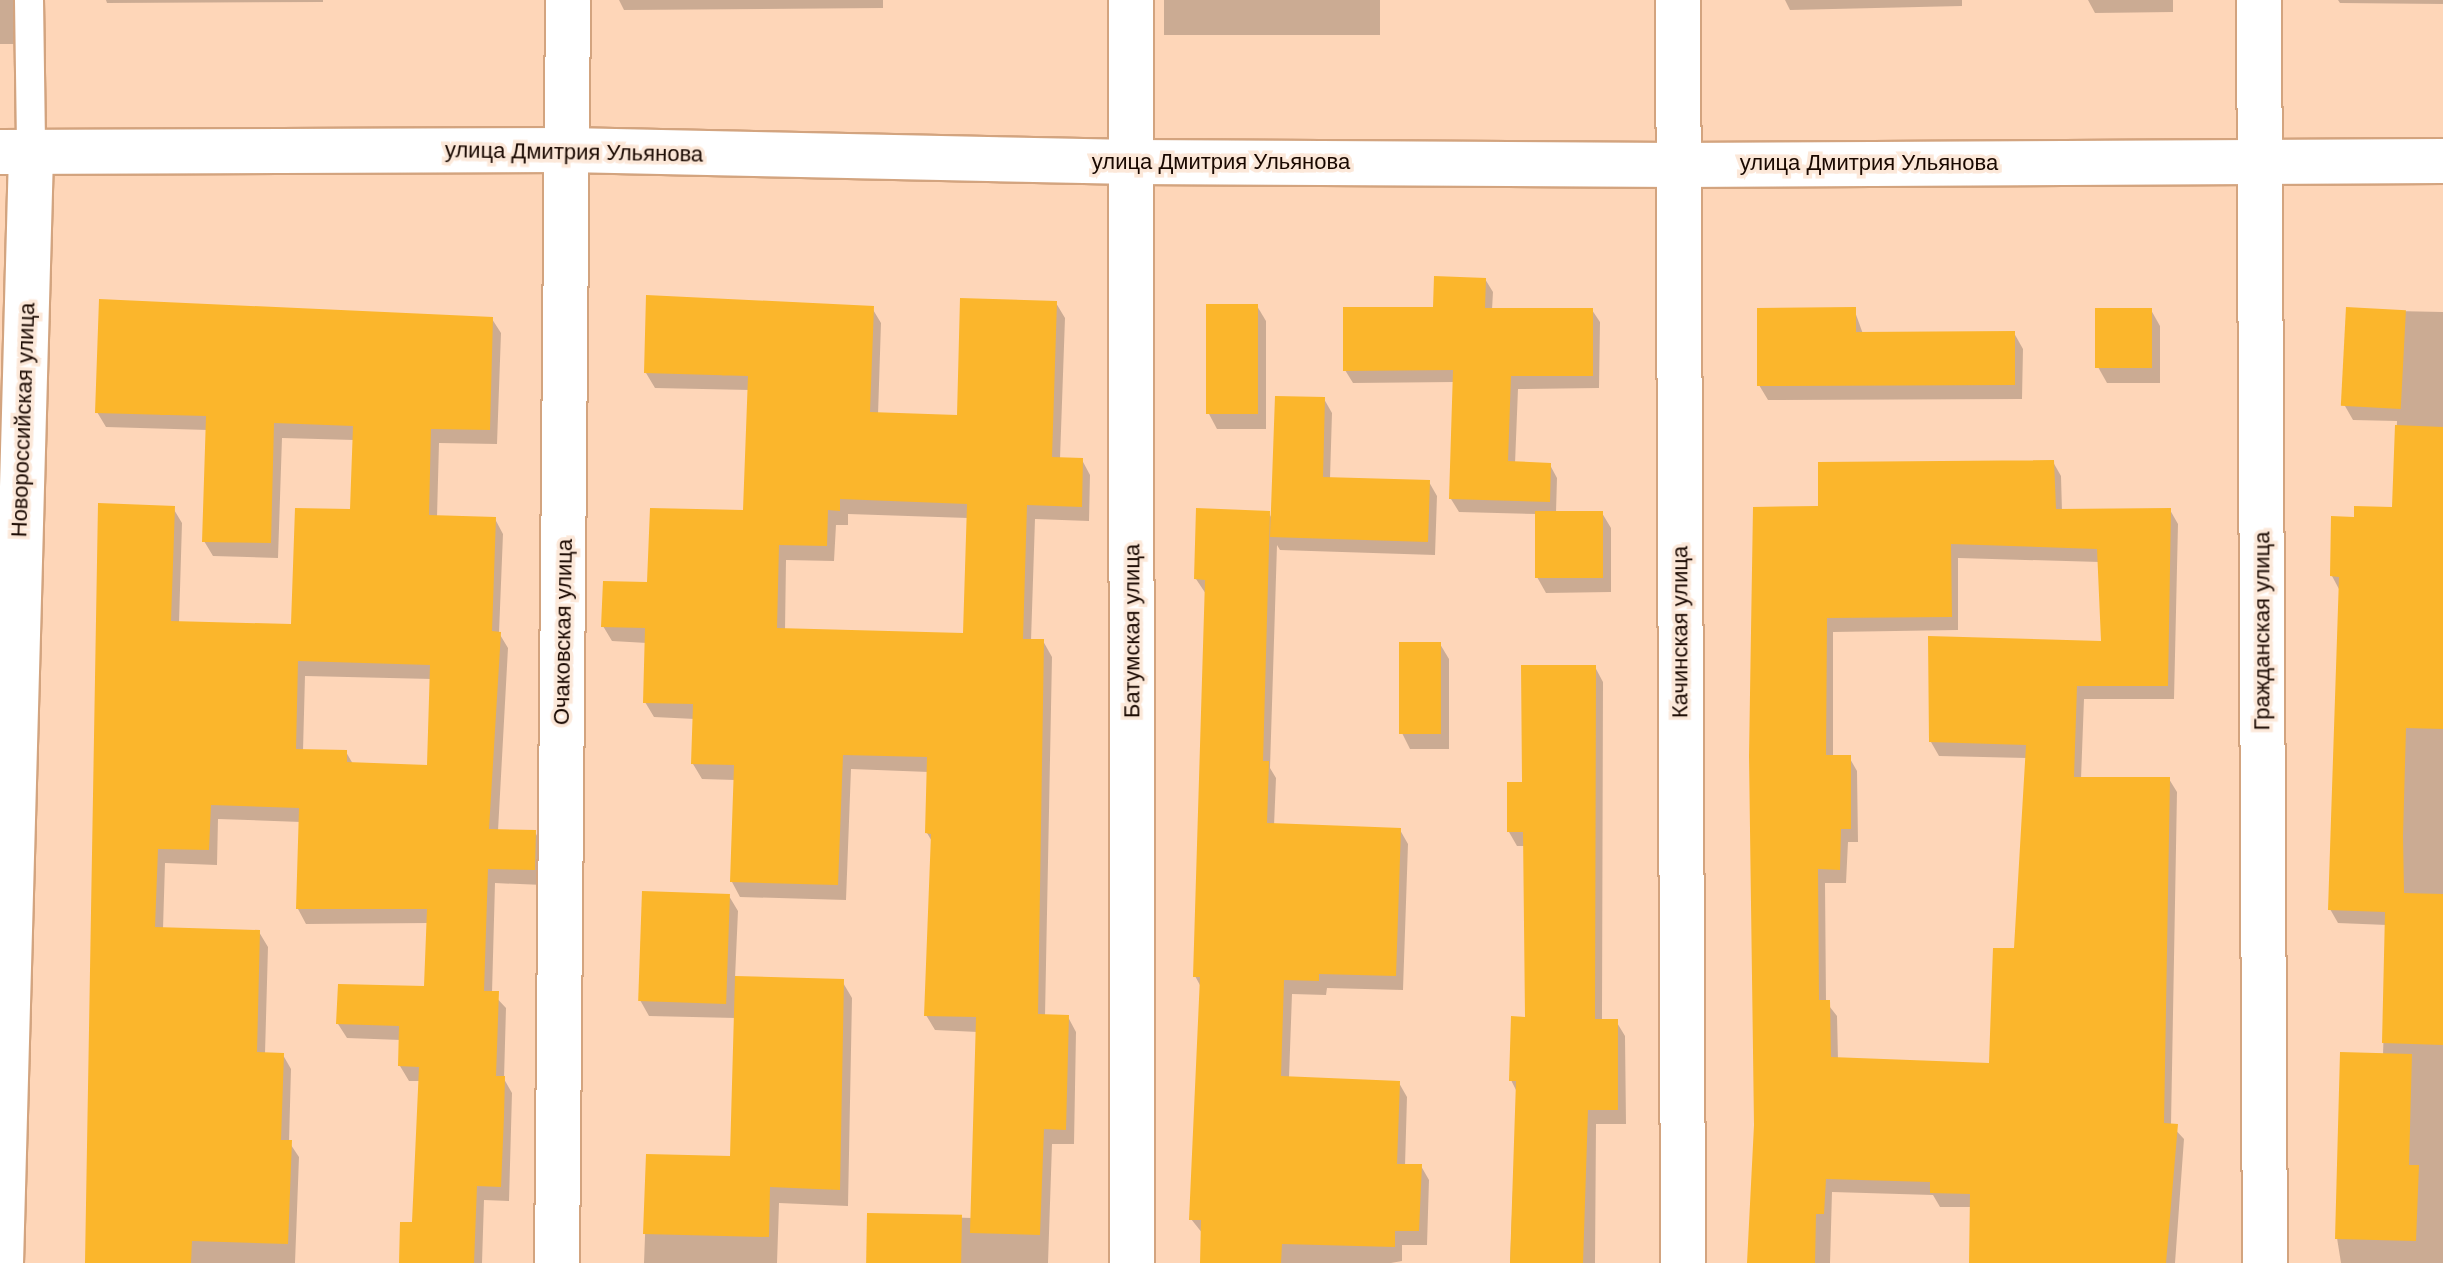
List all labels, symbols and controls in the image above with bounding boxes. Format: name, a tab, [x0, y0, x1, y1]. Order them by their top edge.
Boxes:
street label: улица Дмитрия Ульянова	[445, 137, 703, 167]
street label: улица Дмитрия Ульянова	[1092, 149, 1350, 175]
street label: улица Дмитрия Ульянова	[1740, 150, 1998, 176]
street label: Новороссийская улица	[6, 302, 40, 538]
street label: Гражданская улица	[2249, 532, 2275, 730]
street label: Очаковская улица	[548, 539, 578, 725]
street label: Батумская улица	[1119, 544, 1145, 718]
street label: Качинская улица	[1667, 546, 1693, 718]

